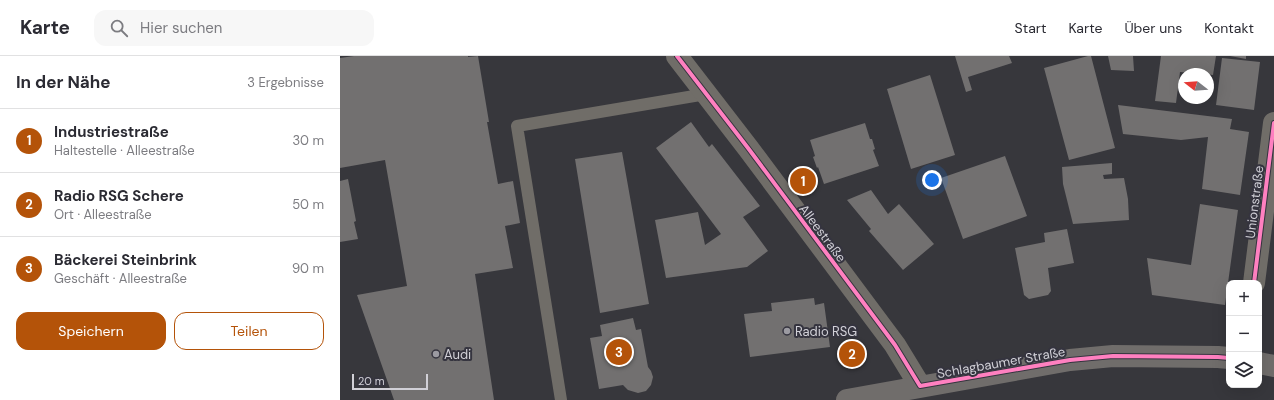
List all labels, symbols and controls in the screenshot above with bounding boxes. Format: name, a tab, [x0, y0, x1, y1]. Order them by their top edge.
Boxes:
search box	[94, 10, 374, 46]
text: Karte	[20, 15, 70, 40]
icon: search	[108, 17, 130, 39]
text: Hier suchen	[140, 18, 222, 38]
text: Start	[1015, 19, 1046, 37]
text: Karte	[1068, 19, 1102, 37]
text: Über uns	[1124, 19, 1182, 37]
text: Kontakt	[1204, 19, 1254, 37]
north arrow	[1178, 68, 1214, 104]
text: In der Nähe	[16, 71, 111, 93]
text: 3 Ergebnisse	[247, 74, 324, 91]
text: Industriestraße	[54, 122, 169, 142]
text: 1	[27, 132, 31, 149]
text: 30 m	[292, 132, 324, 149]
text: Haltestelle · Alleestraße	[54, 142, 195, 159]
street label: Unionstraße	[1242, 165, 1267, 239]
pin: 1	[790, 166, 816, 196]
your location	[922, 170, 942, 190]
text: Radio RSG Schere	[54, 186, 184, 206]
text: 2	[25, 196, 33, 213]
text: 50 m	[292, 196, 324, 213]
street label: Alleestraße	[795, 201, 850, 266]
text: Ort · Alleestraße	[54, 206, 152, 223]
text: Bäckerei Steinbrink	[54, 250, 197, 270]
text: 3	[25, 260, 33, 277]
text: 90 m	[292, 260, 324, 277]
text: Geschäft · Alleestraße	[54, 270, 187, 287]
map controls	[1226, 280, 1262, 388]
button: +	[1226, 280, 1262, 316]
button: Speichern	[16, 312, 166, 350]
button: Teilen	[174, 312, 324, 350]
button: −	[1226, 316, 1262, 352]
place label: Radio RSG	[795, 323, 857, 340]
marker: Radio RSG	[782, 326, 792, 336]
pin: 3	[606, 337, 632, 367]
pin: 2	[839, 339, 865, 369]
street label: Schlagbaumer Straße	[936, 343, 1067, 382]
place label: Audi	[444, 346, 471, 363]
marker: Audi	[431, 349, 441, 359]
button: layers	[1226, 352, 1262, 388]
scale bar	[352, 372, 428, 391]
text: 20 m	[358, 374, 384, 388]

